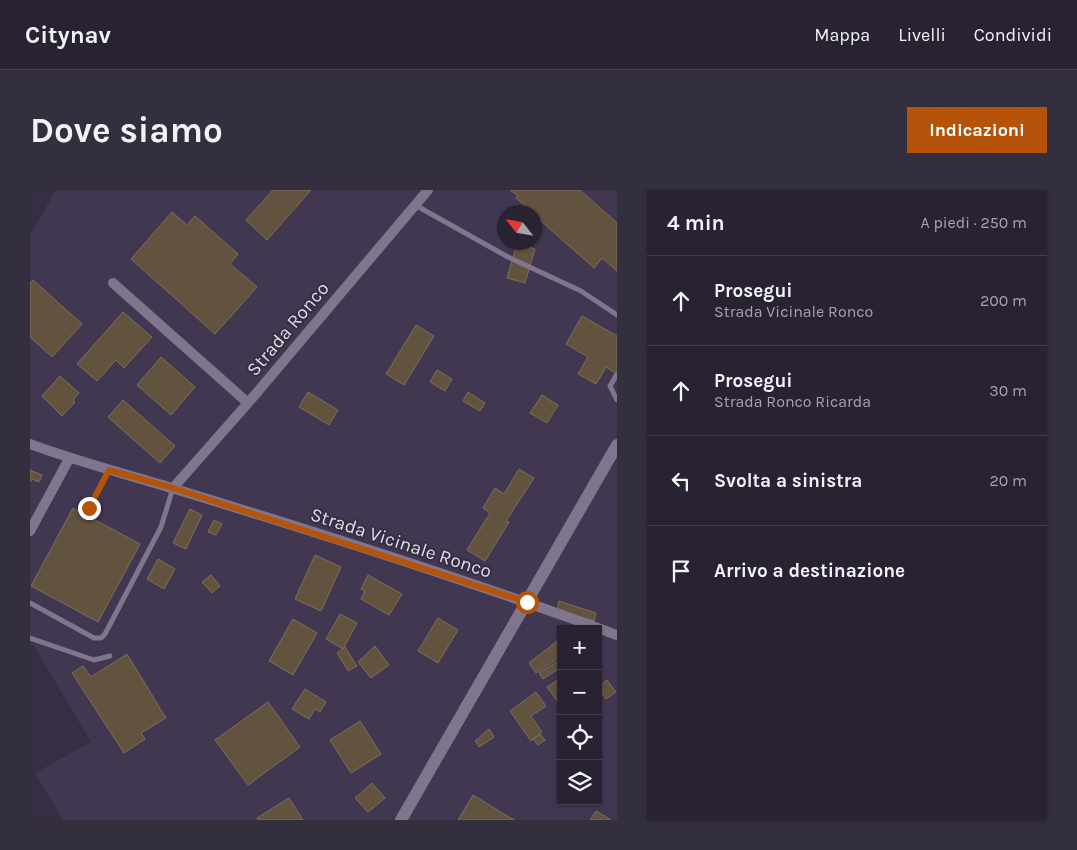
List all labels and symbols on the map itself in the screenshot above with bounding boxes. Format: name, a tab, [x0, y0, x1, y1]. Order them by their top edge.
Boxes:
north arrow	[497, 205, 542, 250]
street label: Strada Ronco	[242, 278, 334, 380]
route end	[78, 497, 101, 520]
street label: Strada Vicinale Ronco	[308, 503, 494, 583]
route start	[516, 591, 539, 614]

